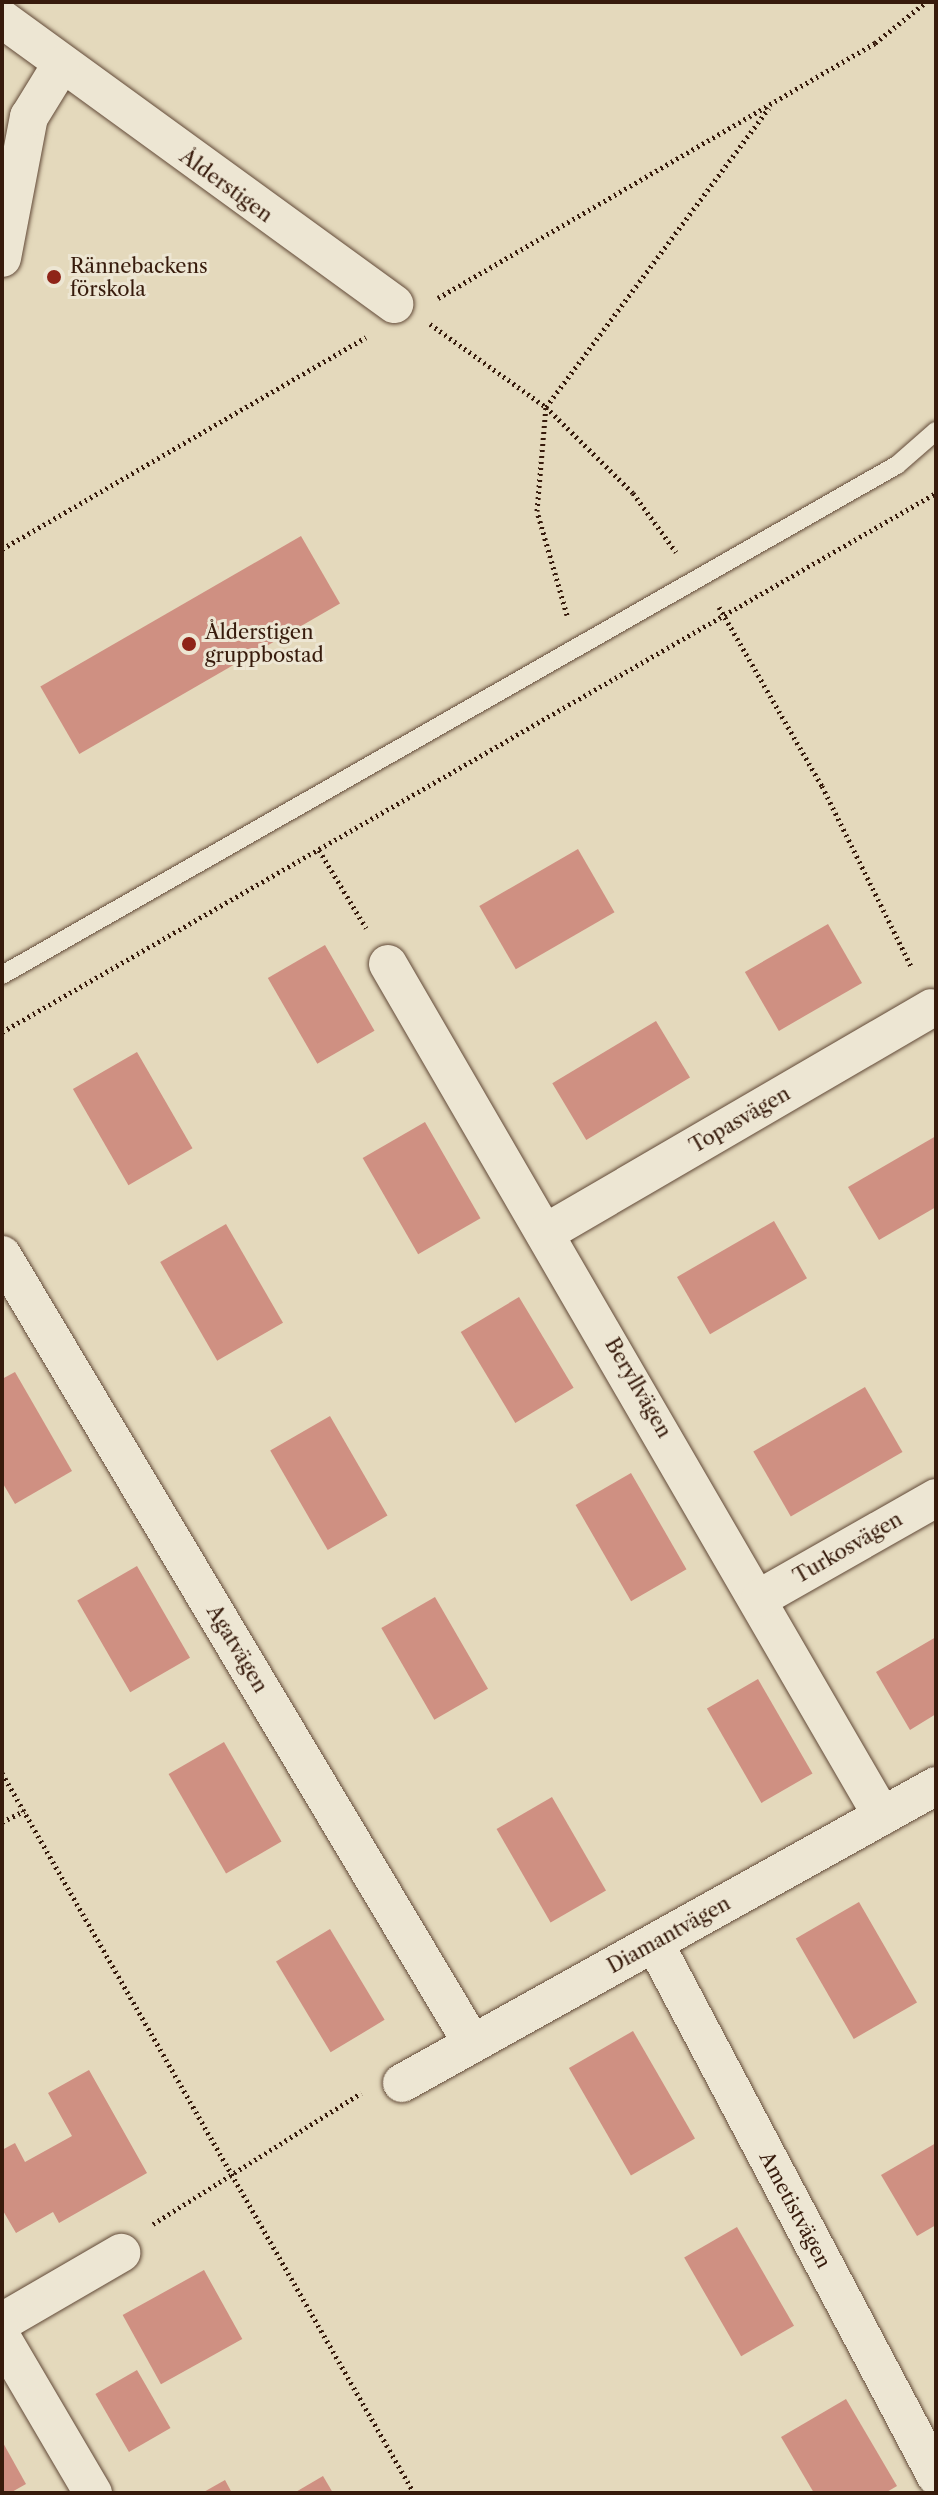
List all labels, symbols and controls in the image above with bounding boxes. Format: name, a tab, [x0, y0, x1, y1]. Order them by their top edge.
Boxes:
street label: Ålderstigen	[175, 144, 277, 228]
place label: Rännebackens förskola	[70, 254, 208, 301]
marker: Rännebackens förskola	[45, 268, 63, 286]
place label: Ålderstigen gruppbostad	[205, 620, 324, 667]
marker: Ålderstigen gruppbostad	[180, 635, 198, 653]
street label: Topasvägen	[686, 1082, 794, 1158]
street label: Beryllvägen	[600, 1334, 676, 1442]
street label: Turkosvägen	[789, 1507, 907, 1589]
street label: Agatvägen	[202, 1601, 272, 1697]
street label: Diamantvägen	[603, 1891, 735, 1979]
street label: Ametistvägen	[754, 2148, 836, 2272]

